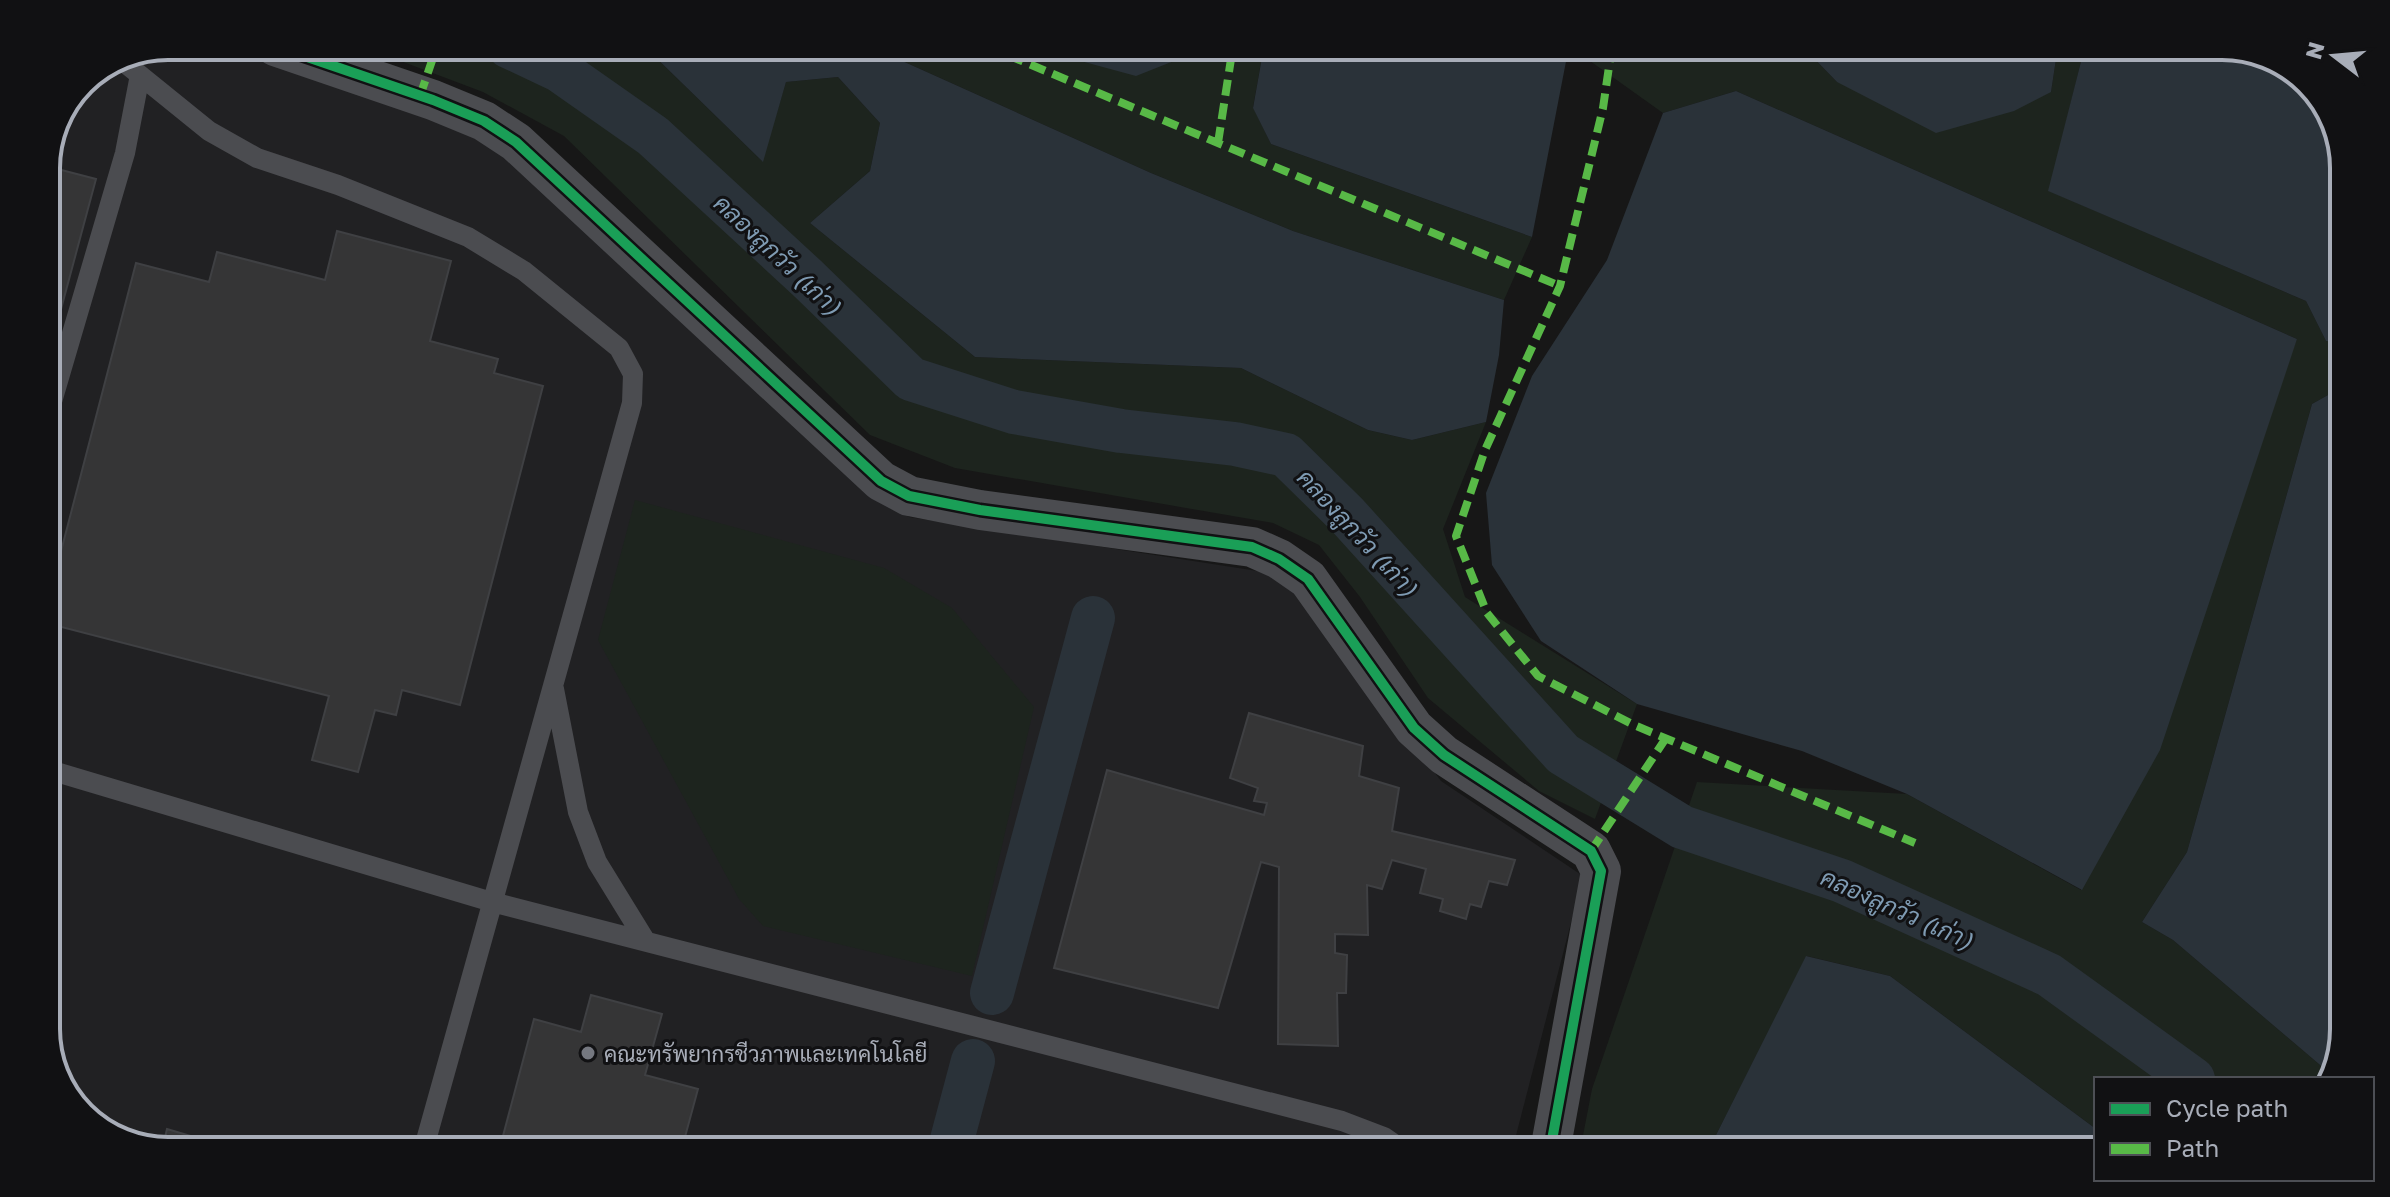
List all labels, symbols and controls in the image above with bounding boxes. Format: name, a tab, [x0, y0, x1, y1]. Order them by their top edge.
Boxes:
north arrow	[2294, 16, 2374, 96]
text: N	[2299, 39, 2330, 62]
water label: คลองลูกวัว (เก่า)	[706, 188, 848, 324]
water label: คลองลูกวัว (เก่า)	[1289, 463, 1425, 605]
water label: คลองลูกวัว (เก่า)	[1815, 862, 1978, 958]
place label: คณะทรัพยากรชีวภาพและเทคโนโลยี	[604, 1040, 927, 1067]
marker: คณะทรัพยากรชีวภาพและเทคโนโลยี	[579, 1044, 597, 1062]
legend	[2094, 1077, 2374, 1181]
text: Cycle path	[2166, 1093, 2288, 1122]
text: Path	[2166, 1133, 2219, 1162]

